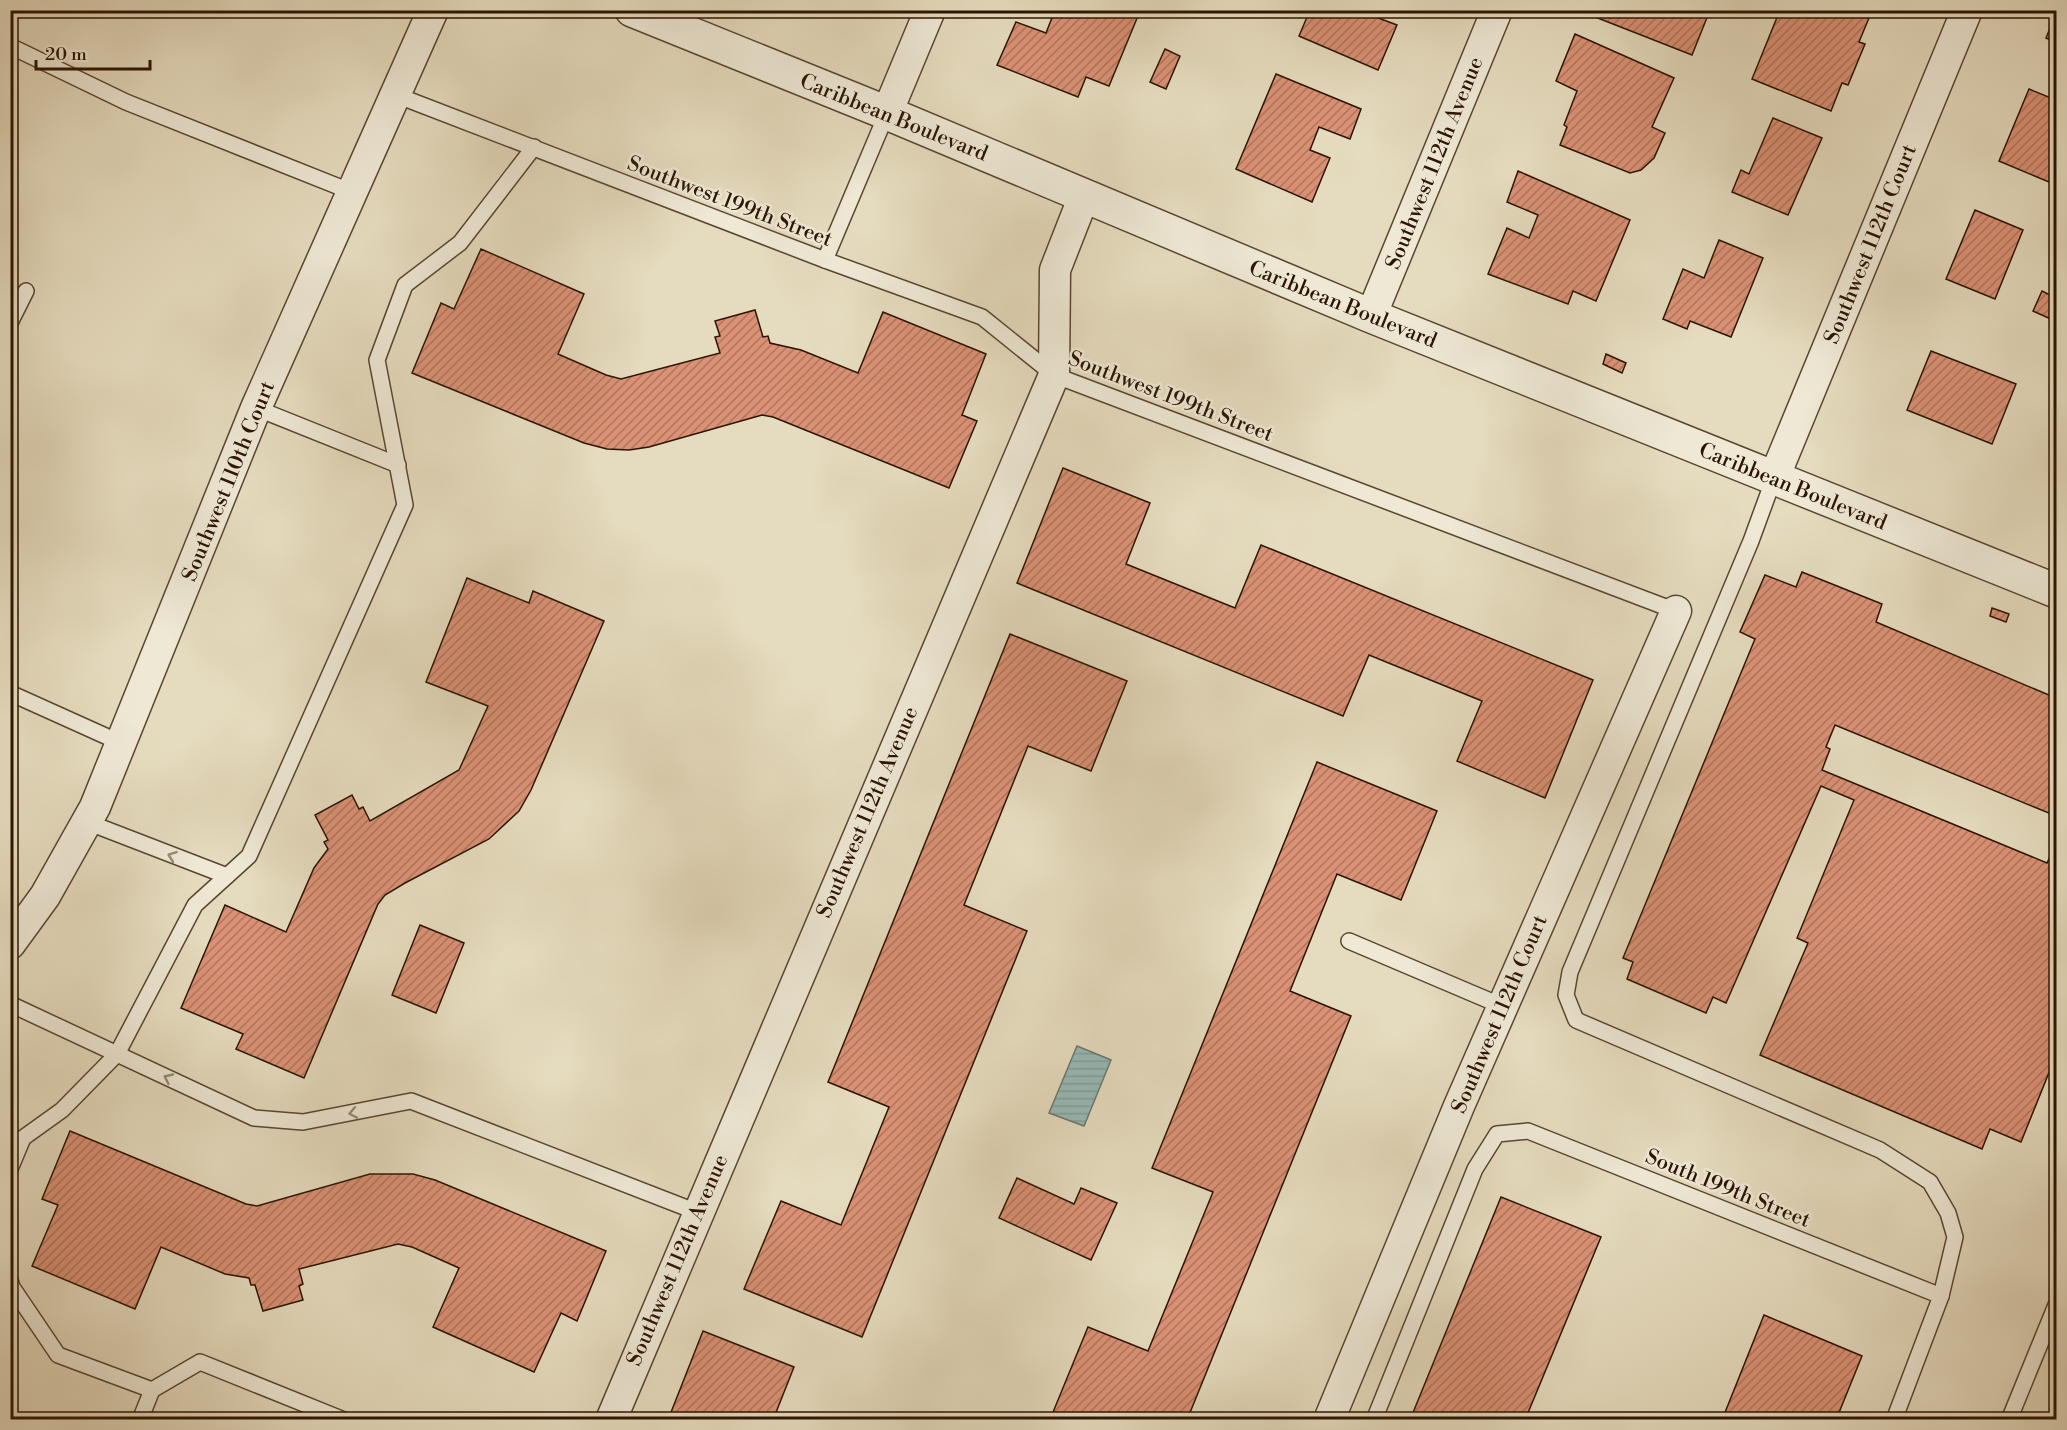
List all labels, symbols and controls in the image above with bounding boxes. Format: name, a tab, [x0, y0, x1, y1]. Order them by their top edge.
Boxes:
scale bar	[36, 33, 150, 71]
text: 20 m	[45, 43, 87, 66]
street label: Southwest 112th Avenue	[1380, 53, 1489, 273]
street label: Caribbean Boulevard	[796, 68, 992, 168]
street label: Southwest 112th Court	[1819, 140, 1923, 348]
street label: Southwest 199th Street	[624, 151, 836, 253]
street label: Caribbean Boulevard	[1245, 255, 1441, 355]
street label: Southwest 199th Street	[1065, 346, 1277, 448]
street label: Southwest 110th Court	[177, 377, 281, 585]
street label: Caribbean Boulevard	[1695, 437, 1891, 537]
street label: Southwest 112th Avenue	[812, 703, 924, 922]
one-way arrow	[167, 851, 177, 864]
street label: Southwest 112th Court	[1446, 911, 1554, 1117]
one-way arrow	[164, 1074, 175, 1086]
one-way arrow	[349, 1106, 359, 1119]
street label: South 199th Street	[1641, 1144, 1814, 1234]
street label: Southwest 112th Avenue	[622, 1151, 734, 1370]

